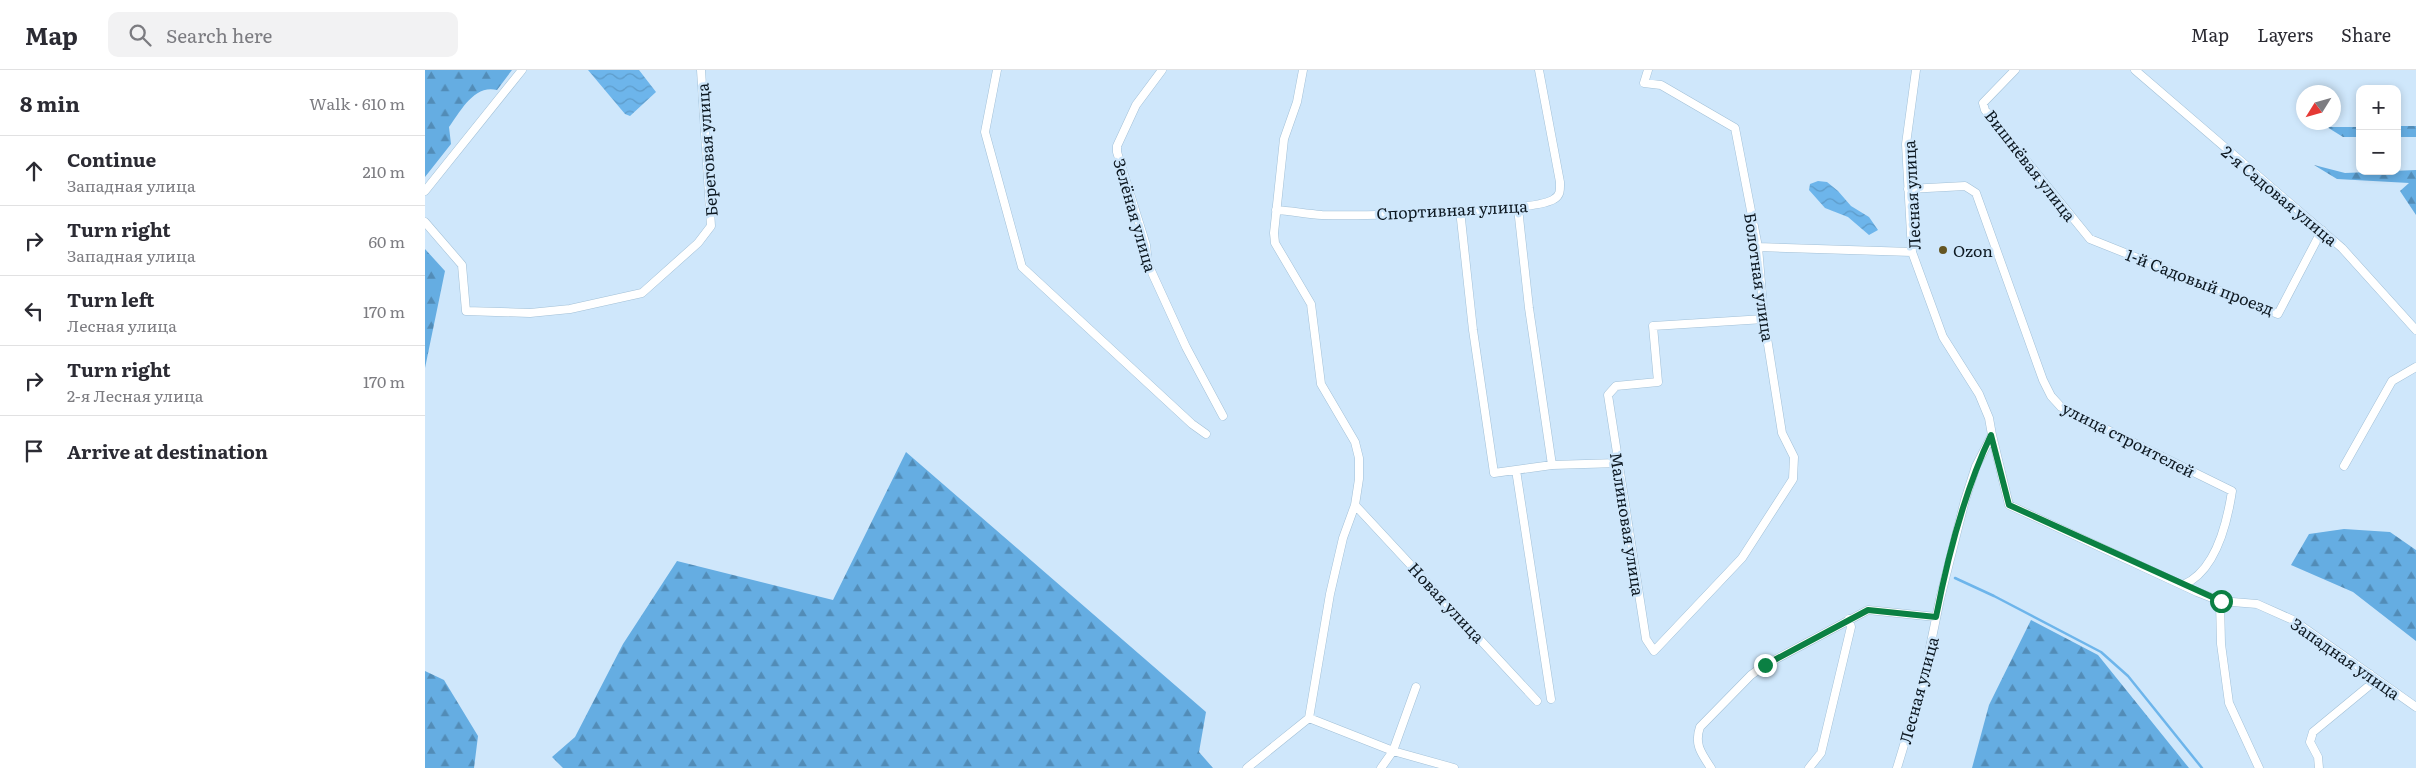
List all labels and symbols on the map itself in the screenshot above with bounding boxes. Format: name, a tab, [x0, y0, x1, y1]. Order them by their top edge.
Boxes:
street label: Береговая улица	[689, 82, 723, 218]
north arrow	[2296, 85, 2341, 130]
street label: Вишнёвая улица	[1980, 104, 2082, 226]
street label: Лесная улица	[1896, 139, 1926, 250]
street label: 2-я Садовая улица	[2217, 139, 2343, 251]
street label: Зелёная улица	[1108, 155, 1164, 275]
street label: Спортивная улица	[1376, 193, 1529, 225]
street label: Болотная улица	[1739, 211, 1781, 343]
place label: Ozon	[1953, 238, 1993, 262]
street label: 1-й Садовый проезд	[2122, 242, 2278, 320]
marker: Ozon	[1937, 244, 1949, 256]
street label: улица строителей	[2058, 395, 2200, 483]
street label: Малиновая улица	[1605, 450, 1651, 598]
street label: Новая улица	[1403, 556, 1491, 648]
route start	[2210, 590, 2233, 613]
street label: Западная улица	[2286, 611, 2406, 705]
street label: Лесная улица	[1892, 633, 1944, 746]
route end	[1754, 654, 1777, 677]

